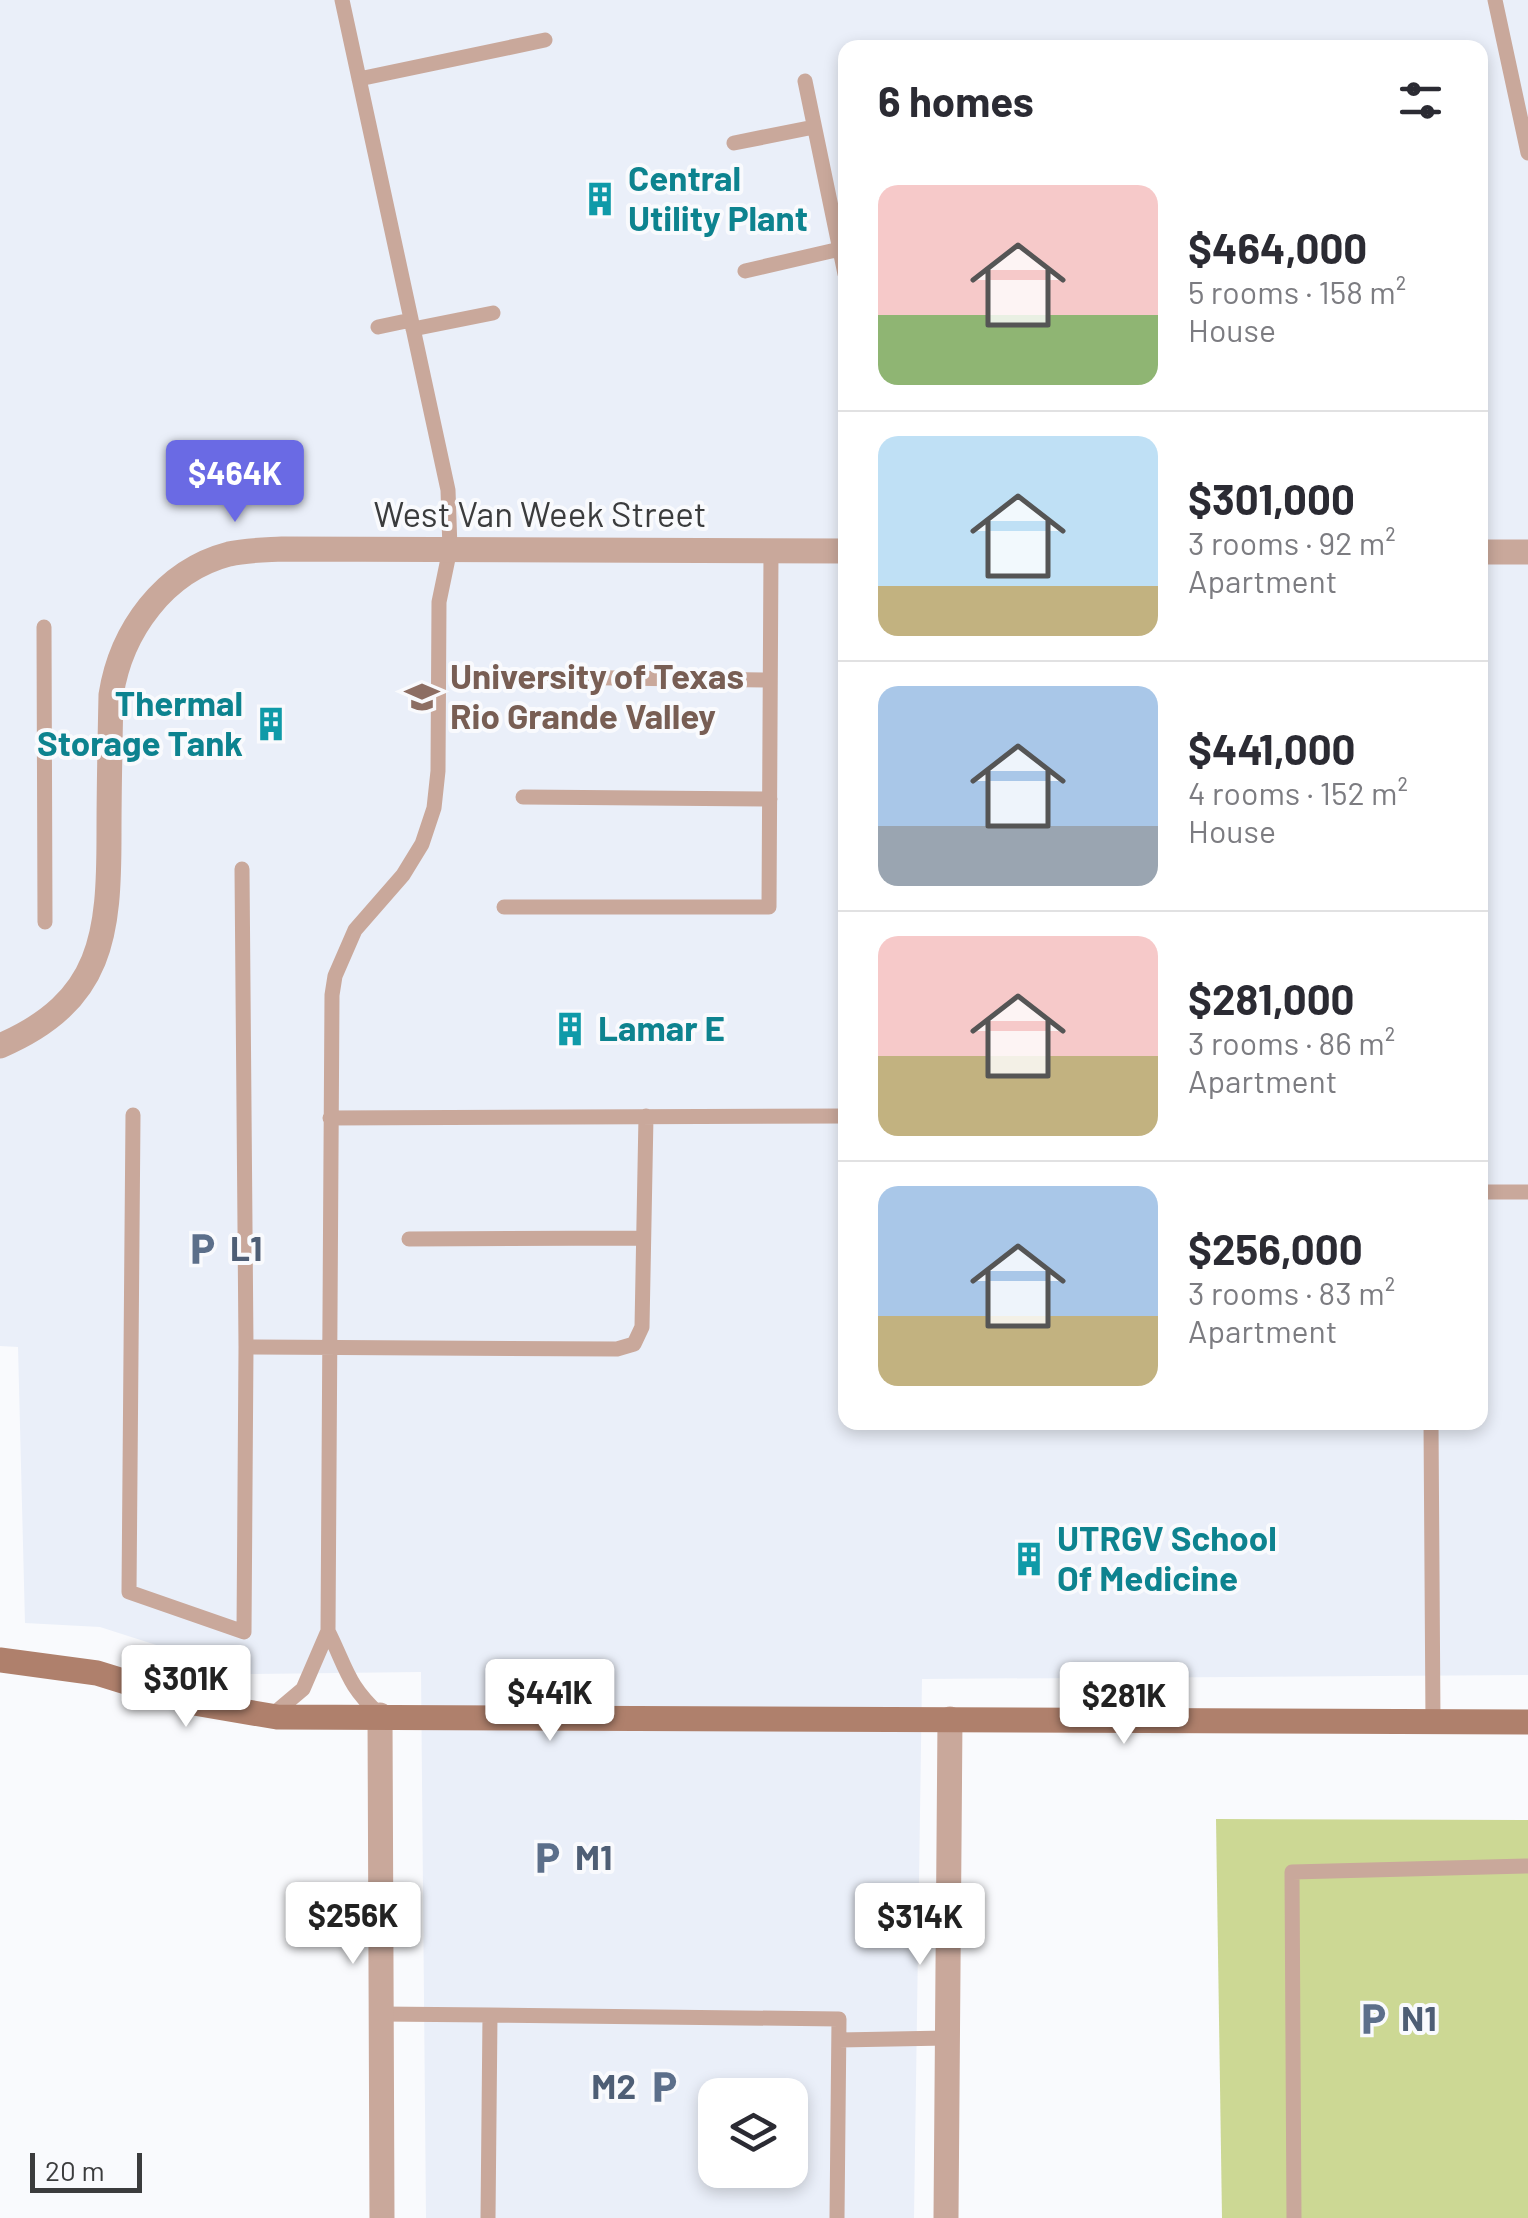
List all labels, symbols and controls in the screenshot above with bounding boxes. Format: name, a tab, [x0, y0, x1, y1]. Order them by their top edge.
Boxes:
icon: filters	[1393, 73, 1448, 128]
text: 6 homes	[878, 75, 1034, 125]
place label: Central Utility Plant	[628, 156, 808, 238]
building icon: Central Utility Plant	[581, 180, 619, 218]
text: $464,000	[1188, 222, 1367, 272]
icon: home	[958, 225, 1078, 345]
text: 5 rooms · 158 m²	[1188, 272, 1406, 310]
text: House	[1188, 310, 1276, 348]
pin: $464K	[165, 440, 305, 525]
text: $464K	[188, 453, 282, 491]
text: $301,000	[1188, 473, 1355, 523]
icon: home	[958, 476, 1078, 596]
street label: West Van Week Street	[374, 492, 707, 534]
text: 3 rooms · 92 m²	[1188, 523, 1396, 561]
text: Apartment	[1188, 561, 1337, 599]
place label: University of Texas Rio Grande Valley	[450, 654, 744, 736]
school or university icon: University of Texas Rio Grande Valley	[403, 678, 441, 716]
place label: Thermal Storage Tank	[37, 681, 243, 763]
building icon: Thermal Storage Tank	[252, 705, 290, 743]
text: $441,000	[1188, 723, 1356, 773]
icon: home	[958, 726, 1078, 846]
text: 4 rooms · 152 m²	[1188, 773, 1408, 811]
text: House	[1188, 811, 1276, 849]
text: $281,000	[1188, 973, 1355, 1023]
icon: home	[958, 976, 1078, 1096]
place label: Lamar E	[598, 1006, 725, 1048]
building icon: Lamar E	[551, 1010, 589, 1048]
text: 3 rooms · 86 m²	[1188, 1023, 1395, 1061]
text: Apartment	[1188, 1061, 1337, 1099]
text: $256,000	[1188, 1223, 1363, 1273]
place label: L1	[230, 1226, 262, 1268]
icon: home	[958, 1226, 1078, 1346]
parking icon: L1	[183, 1230, 221, 1268]
text: 3 rooms · 83 m²	[1188, 1273, 1395, 1311]
text: Apartment	[1188, 1311, 1337, 1349]
place label: UTRGV School Of Medicine	[1057, 1516, 1277, 1598]
building icon: UTRGV School Of Medicine	[1010, 1540, 1048, 1578]
pin: $301K	[116, 1645, 256, 1730]
text: $301K	[144, 1658, 228, 1696]
pin: $441K	[480, 1659, 620, 1744]
pin: $281K	[1054, 1662, 1194, 1747]
text: $441K	[507, 1672, 593, 1710]
text: $281K	[1082, 1675, 1166, 1713]
place label: M1	[575, 1835, 612, 1877]
parking icon: M1	[528, 1839, 566, 1877]
pin: $256K	[283, 1882, 423, 1967]
pin: $314K	[850, 1883, 990, 1968]
text: $256K	[308, 1895, 398, 1933]
text: $314K	[877, 1896, 963, 1934]
place label: N1	[1401, 1996, 1437, 2038]
parking icon: N1	[1354, 2000, 1392, 2038]
place label: M2	[591, 2064, 636, 2106]
parking icon: M2	[645, 2068, 683, 2106]
map controls	[698, 2078, 808, 2188]
button: layers	[698, 2078, 808, 2188]
scale bar	[30, 2148, 142, 2192]
text: 20 m	[45, 2153, 105, 2187]

